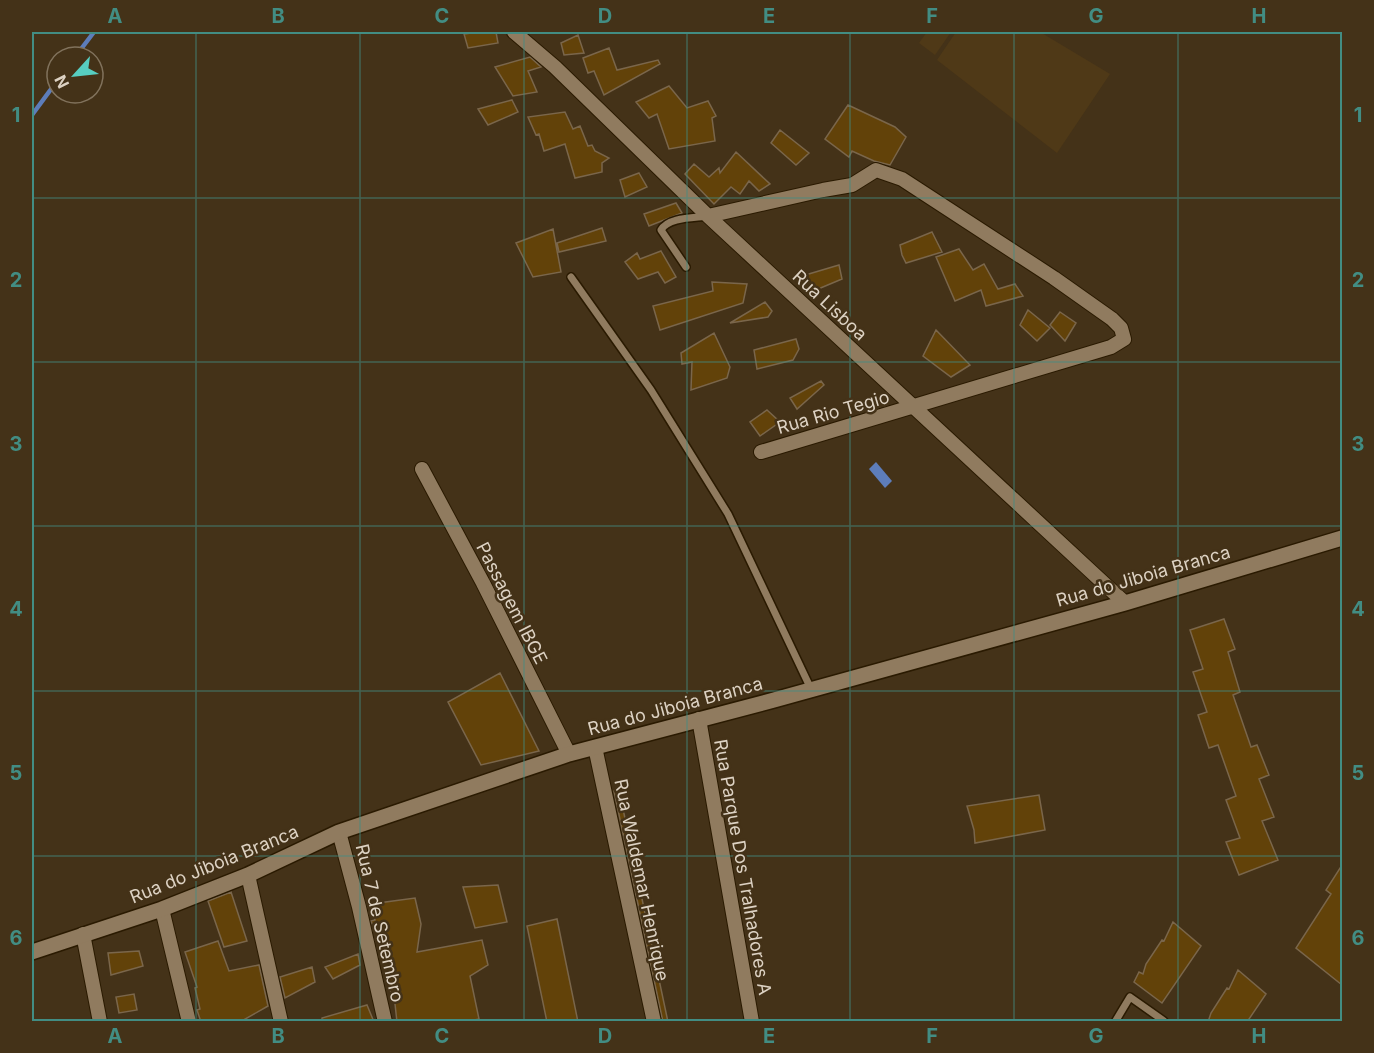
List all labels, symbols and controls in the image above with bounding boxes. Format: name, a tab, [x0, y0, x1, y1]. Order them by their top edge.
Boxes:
text: A	[108, 4, 123, 28]
text: B	[271, 4, 285, 28]
text: C	[435, 4, 449, 28]
text: D	[598, 4, 612, 28]
text: E	[763, 4, 775, 28]
text: F	[926, 4, 938, 28]
text: G	[1088, 4, 1104, 28]
text: H	[1252, 4, 1266, 28]
north arrow	[45, 45, 105, 105]
text: N	[50, 72, 73, 92]
text: 1	[12, 103, 20, 127]
text: 1	[1354, 103, 1362, 127]
street label: Rua Lisboa	[789, 265, 871, 345]
text: 2	[10, 268, 22, 292]
text: 2	[1352, 268, 1364, 292]
street label: Rua Rio Tegio	[774, 386, 892, 438]
text: 3	[10, 432, 22, 456]
text: 3	[1352, 432, 1364, 456]
street label: Passagem IBGE	[472, 539, 552, 667]
street label: Rua do Jiboia Branca	[1054, 541, 1232, 611]
text: 4	[9, 597, 23, 621]
text: 4	[1351, 597, 1365, 621]
street label: Rua do Jiboia Branca	[585, 673, 765, 739]
street label: Rua Parque Dos Tralhadores A	[710, 737, 776, 997]
text: 5	[10, 761, 22, 785]
text: 5	[1352, 761, 1364, 785]
street label: Rua Waldemar Henrique	[610, 777, 674, 983]
street label: Rua do Jiboia Branca	[127, 821, 301, 907]
street label: Rua 7 de Setembro	[352, 842, 408, 1004]
text: 6	[10, 926, 23, 950]
text: 6	[1352, 926, 1365, 950]
text: A	[108, 1024, 123, 1048]
text: B	[271, 1024, 285, 1048]
text: C	[435, 1024, 449, 1048]
text: D	[598, 1024, 612, 1048]
text: E	[763, 1024, 775, 1048]
text: F	[926, 1024, 938, 1048]
text: G	[1088, 1024, 1104, 1048]
text: H	[1252, 1024, 1266, 1048]

